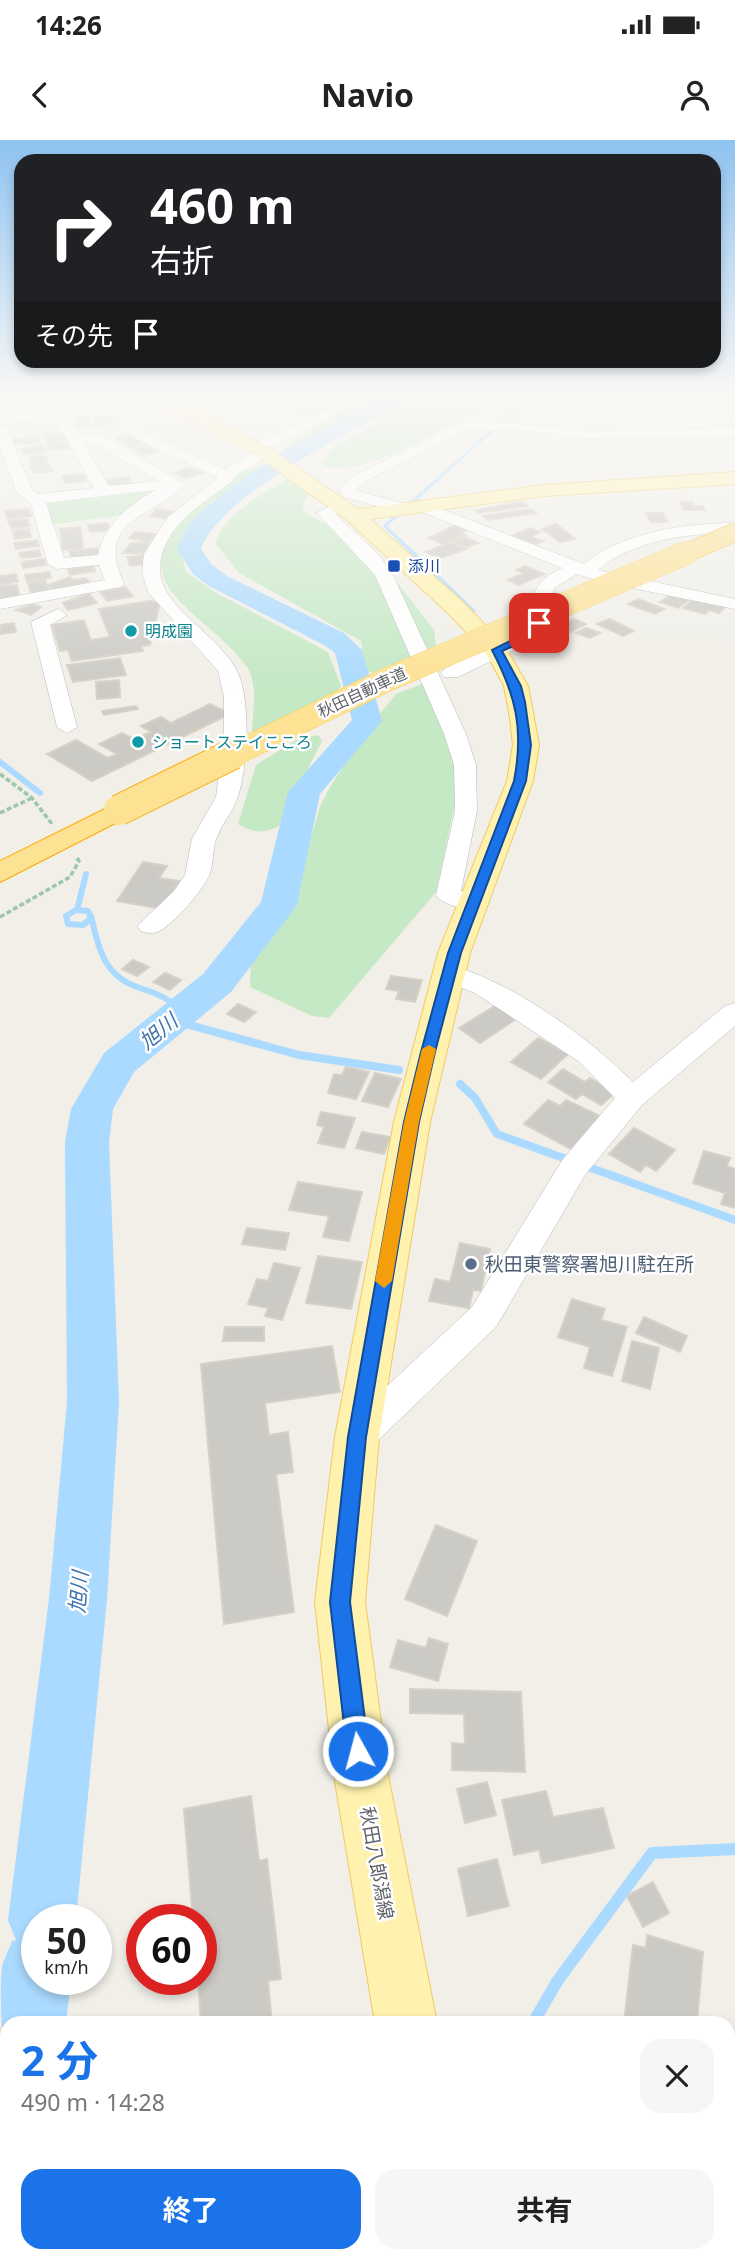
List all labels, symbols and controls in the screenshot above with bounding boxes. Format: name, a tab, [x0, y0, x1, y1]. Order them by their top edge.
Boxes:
text: 14:26	[35, 7, 102, 43]
text: Navio	[321, 73, 414, 116]
icon: back	[21, 76, 59, 114]
icon: person	[676, 76, 714, 114]
text: 460 m	[150, 172, 295, 238]
icon: right	[35, 182, 126, 273]
text: 右折	[150, 238, 214, 281]
icon: arrive	[127, 315, 165, 353]
text: その先	[35, 317, 113, 353]
place label: 添川	[408, 555, 440, 577]
marker: 添川	[386, 558, 402, 574]
pin	[509, 593, 569, 653]
icon: arrive	[520, 604, 558, 642]
place label: 明成園	[145, 620, 193, 642]
marker: 明成園	[123, 623, 139, 639]
street label: 秋田自動車道	[314, 662, 410, 722]
place label: ショートステイこころ	[152, 731, 312, 753]
marker: ショートステイこころ	[130, 734, 146, 750]
water label: 旭川	[133, 1006, 185, 1055]
place label: 秋田東警察署旭川駐在所	[485, 1251, 694, 1277]
marker: 秋田東警察署旭川駐在所	[463, 1256, 479, 1272]
water label: 旭川	[62, 1568, 94, 1614]
position arrow	[321, 1714, 395, 1788]
street label: 秋田八郎潟線	[354, 1805, 400, 1921]
speed limit sign: 60	[126, 1904, 217, 1995]
text: 50	[46, 1917, 87, 1964]
text: km/h	[44, 1955, 89, 1979]
text: 2 分	[21, 2031, 98, 2088]
button: close	[640, 2039, 714, 2113]
text: 490 m · 14:28	[21, 2086, 165, 2118]
button: 終了	[21, 2169, 361, 2249]
button: 共有	[375, 2169, 714, 2249]

